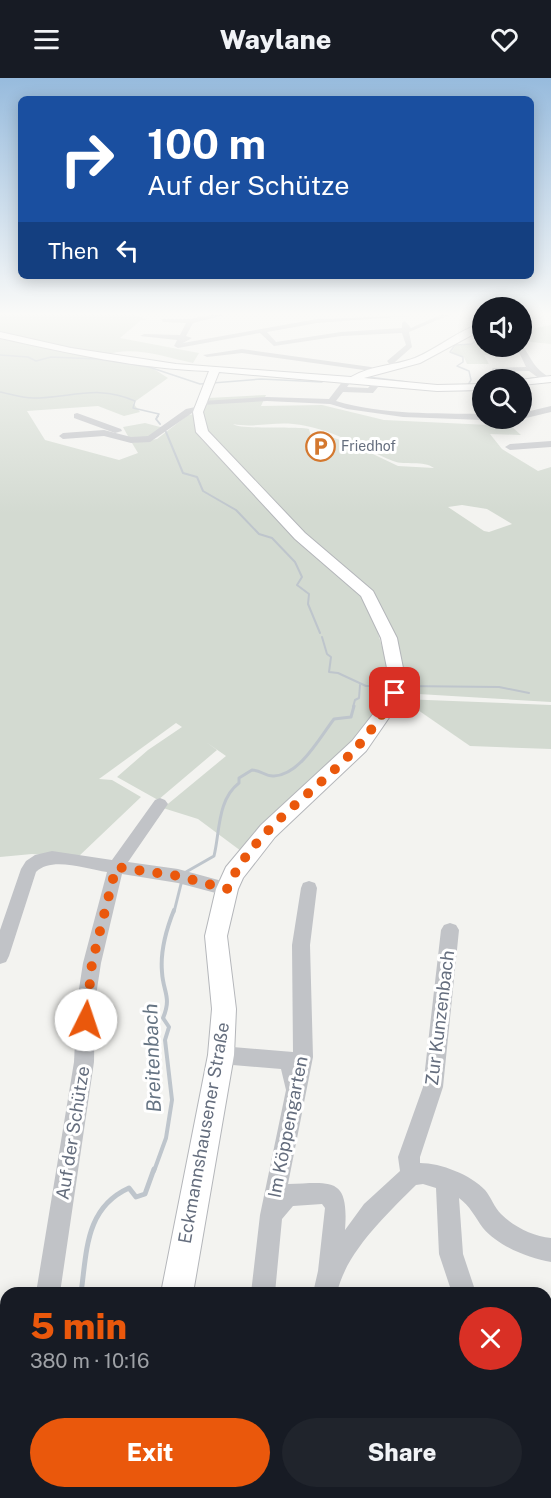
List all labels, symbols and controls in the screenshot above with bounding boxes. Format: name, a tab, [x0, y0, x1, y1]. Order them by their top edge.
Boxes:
icon: menu	[30, 23, 63, 56]
text: Waylane	[220, 23, 331, 55]
icon: heart	[488, 23, 521, 56]
text: 100 m	[147, 119, 266, 168]
icon: right	[48, 120, 126, 198]
text: Auf der Schütze	[147, 169, 350, 201]
icon: left	[111, 234, 144, 267]
text: Then	[48, 238, 99, 264]
map controls	[472, 297, 532, 429]
button: sound	[472, 297, 532, 357]
button: search	[472, 369, 532, 429]
parking icon: Friedhof	[304, 430, 336, 462]
place label: Friedhof	[341, 438, 396, 454]
pin	[369, 667, 420, 718]
icon: arrive	[378, 676, 411, 709]
street label: Zur Kunzenbach	[421, 949, 458, 1087]
position arrow	[54, 988, 118, 1052]
water label: Breitenbach	[138, 1003, 166, 1113]
street label: Eckmannshausener Straße	[174, 1021, 233, 1245]
street label: Im Köppengarten	[263, 1054, 312, 1200]
street label: Auf der Schütze	[52, 1065, 93, 1201]
text: 5 min	[30, 1305, 127, 1347]
button: close	[459, 1307, 522, 1370]
text: 380 m · 10:16	[30, 1349, 149, 1373]
button: Exit	[30, 1418, 270, 1487]
button: Share	[282, 1418, 522, 1487]

